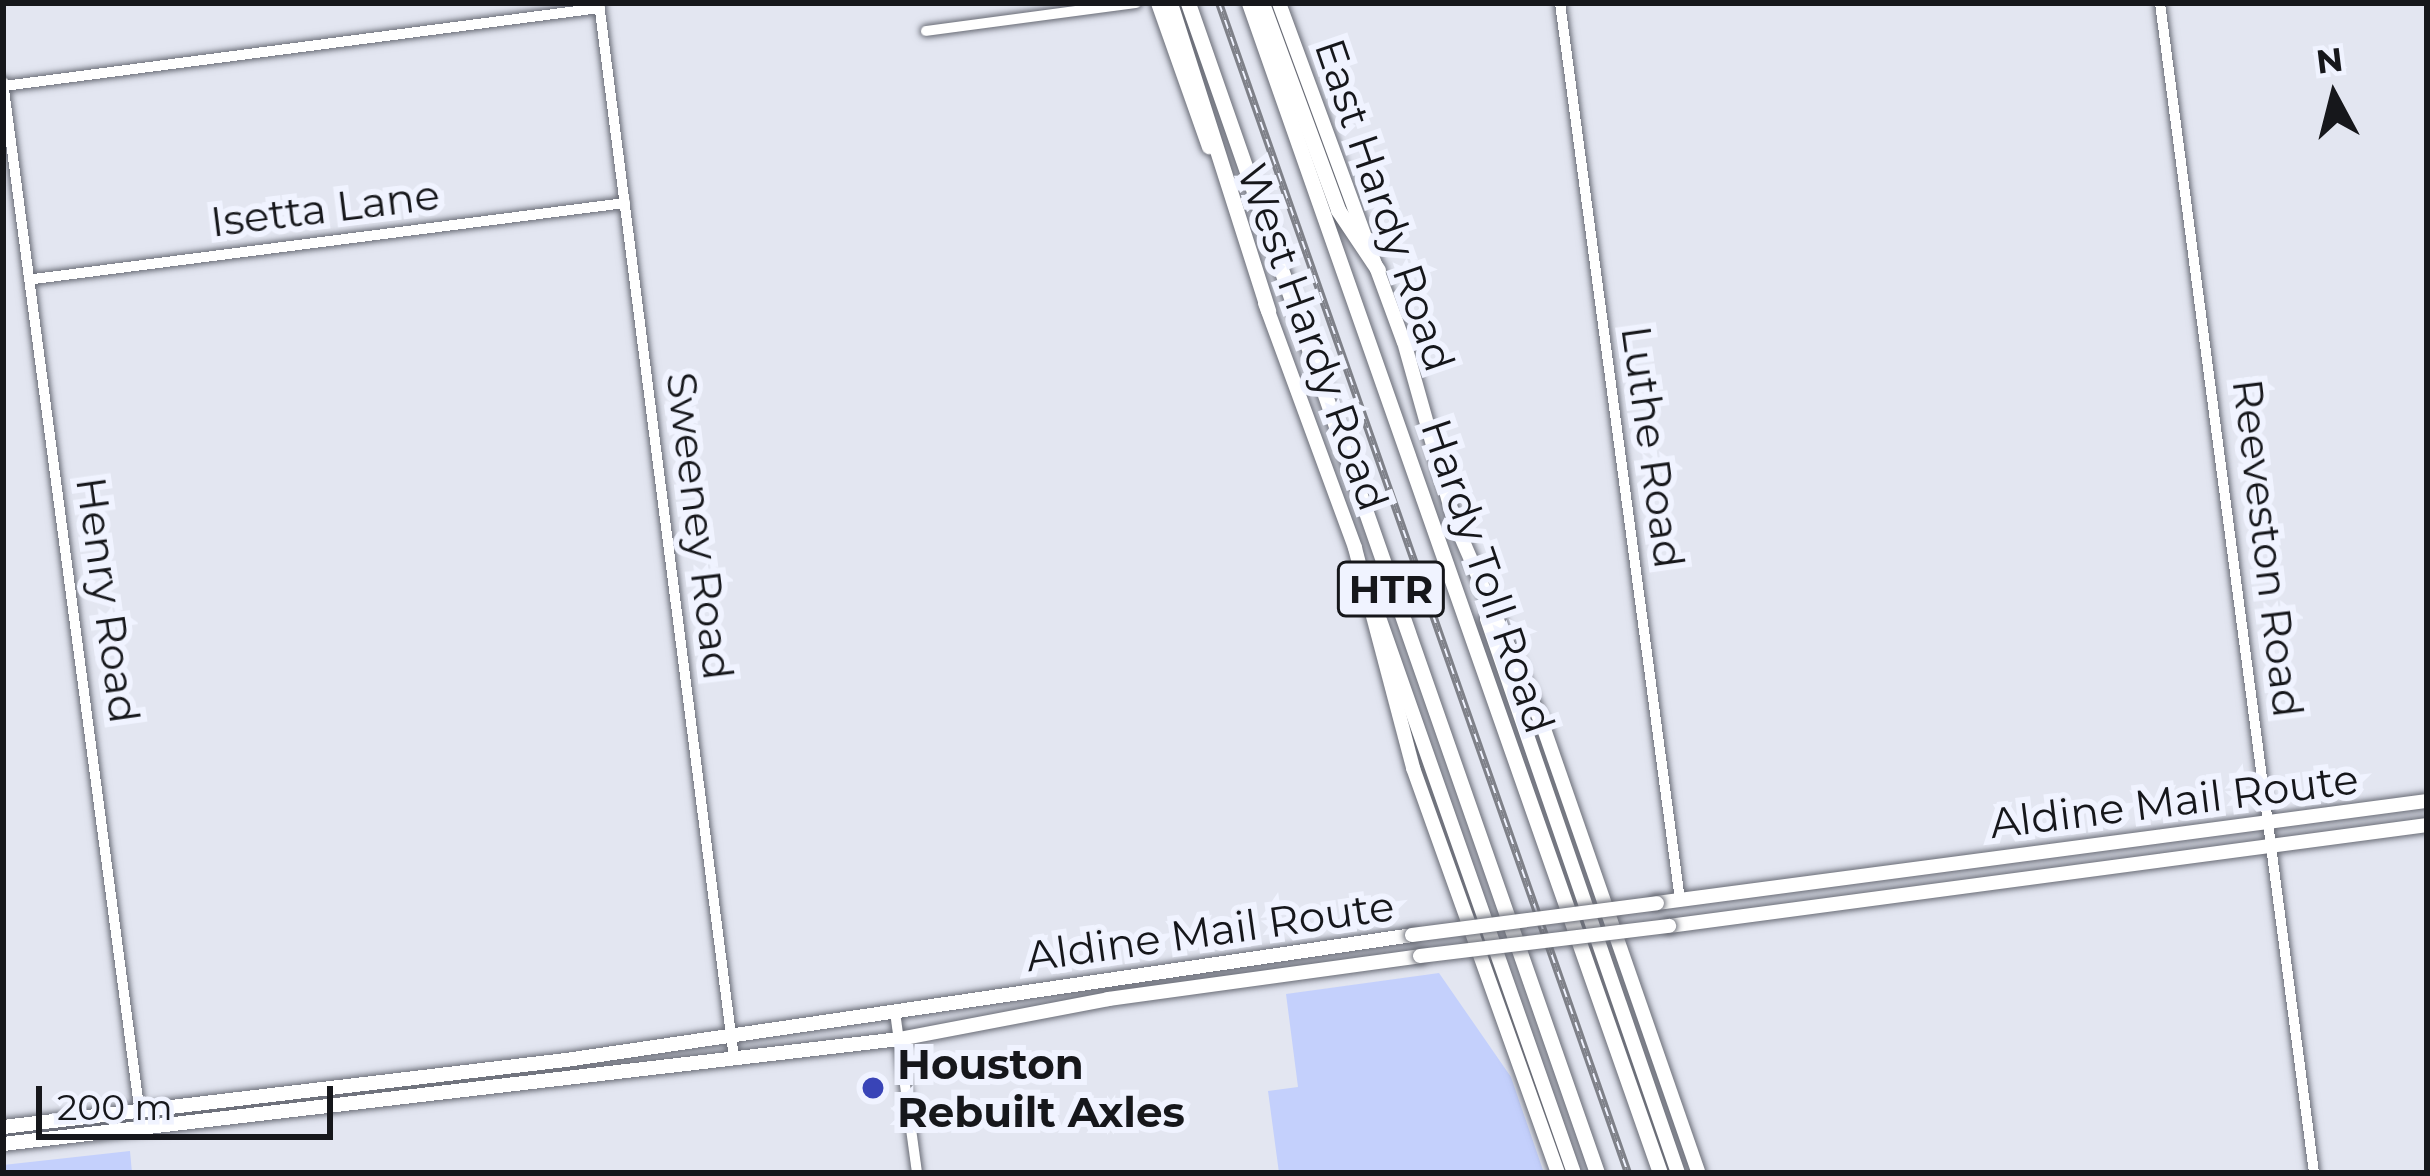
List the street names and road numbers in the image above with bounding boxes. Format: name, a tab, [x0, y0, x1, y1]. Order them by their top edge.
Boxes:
street label: East Hardy Road	[1304, 32, 1466, 378]
street label: West Hardy Road	[1227, 157, 1399, 517]
street label: Isetta Lane	[208, 169, 442, 247]
street label: Luthe Road	[1611, 323, 1695, 571]
street label: Sweeney Road	[656, 369, 744, 683]
street label: Reeveston Road	[2222, 376, 2314, 720]
street label: Hardy Toll Road	[1411, 412, 1565, 740]
street label: Henry Road	[66, 474, 150, 726]
road number: HTR	[1334, 556, 1448, 622]
street label: Aldine Mail Route	[1987, 753, 2361, 849]
street label: Aldine Mail Route	[1023, 880, 1397, 982]

